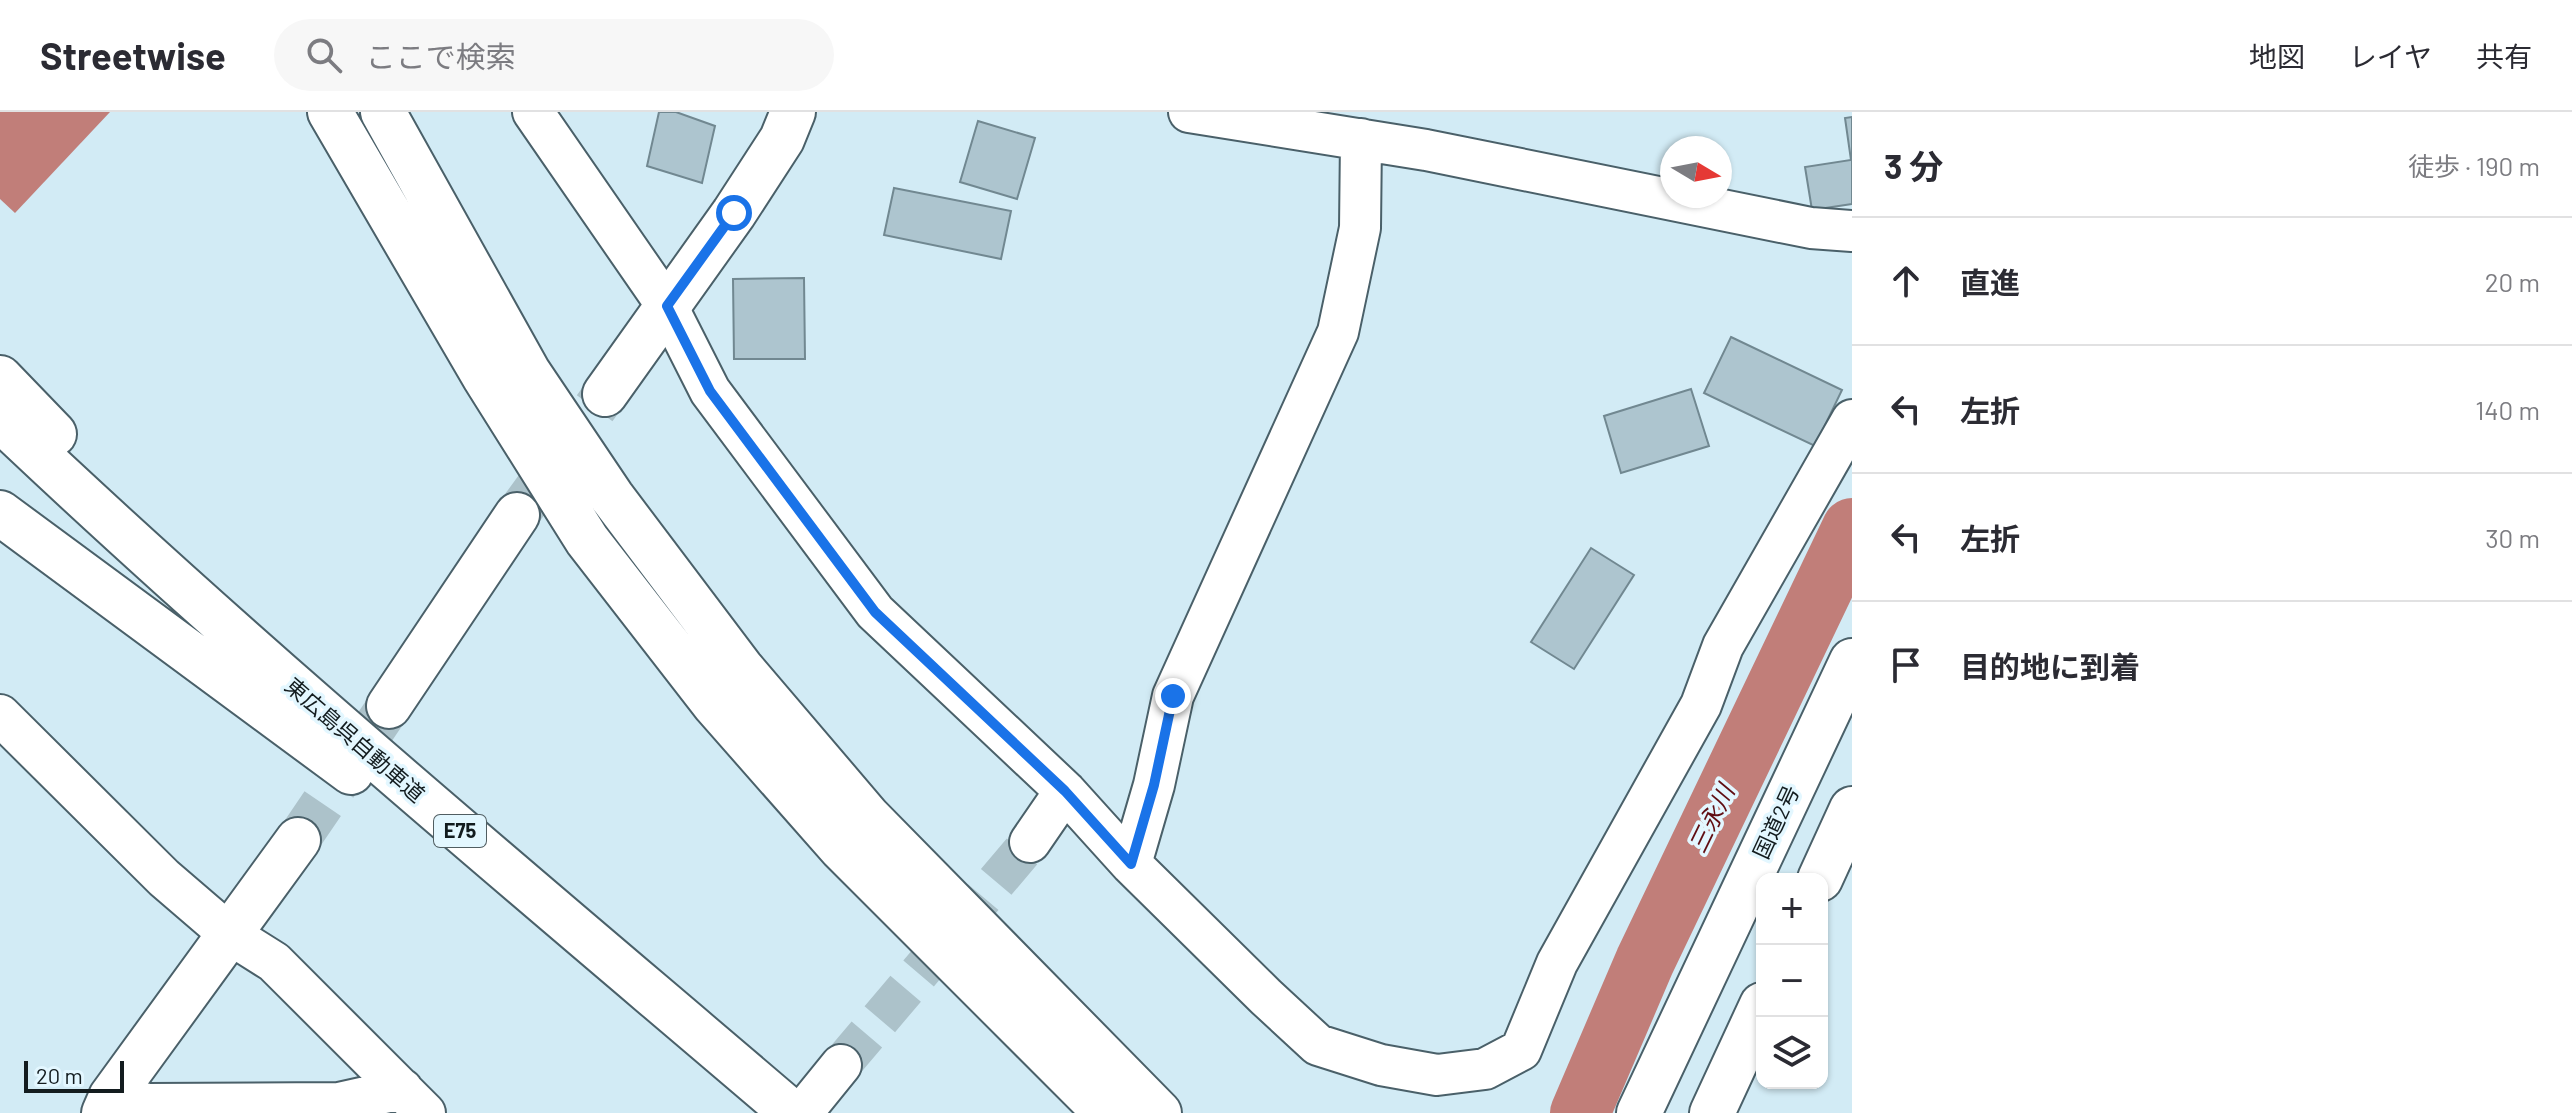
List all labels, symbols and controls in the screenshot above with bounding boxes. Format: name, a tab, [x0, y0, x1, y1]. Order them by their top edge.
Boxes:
search box	[274, 19, 834, 91]
text: Streetwise	[40, 32, 226, 78]
icon: search	[302, 33, 346, 77]
text: ここで検索	[366, 38, 516, 74]
text: 地図	[2249, 39, 2305, 73]
text: レイヤ	[2349, 39, 2432, 73]
text: 共有	[2476, 39, 2532, 73]
north arrow	[1660, 136, 1732, 208]
text: 3 分	[1884, 145, 1943, 186]
text: 徒歩 · 190 m	[2408, 150, 2540, 181]
route start	[716, 195, 752, 231]
icon: ahead	[1884, 259, 1928, 303]
text: 直進	[1960, 264, 2020, 300]
text: 20 m	[2485, 266, 2540, 297]
icon: left	[1884, 387, 1928, 431]
text: 左折	[1960, 392, 2020, 428]
text: 140 m	[2475, 394, 2540, 425]
icon: left	[1884, 515, 1928, 559]
text: 左折	[1960, 520, 2020, 556]
text: 30 m	[2485, 522, 2540, 553]
icon: arrive	[1884, 643, 1928, 687]
text: 目的地に到着	[1960, 648, 2140, 684]
street label: 東広島呉自動車道	[281, 672, 431, 807]
route end	[1155, 678, 1191, 714]
water label: 三永川	[1682, 777, 1741, 857]
street label: 国道2号	[1747, 781, 1803, 862]
road number: E75	[434, 815, 486, 847]
map controls	[1756, 873, 1828, 1089]
button: +	[1756, 873, 1828, 945]
button: −	[1756, 945, 1828, 1017]
button: layers	[1756, 1017, 1828, 1089]
scale bar	[24, 1057, 124, 1093]
text: 20 m	[36, 1062, 83, 1088]

